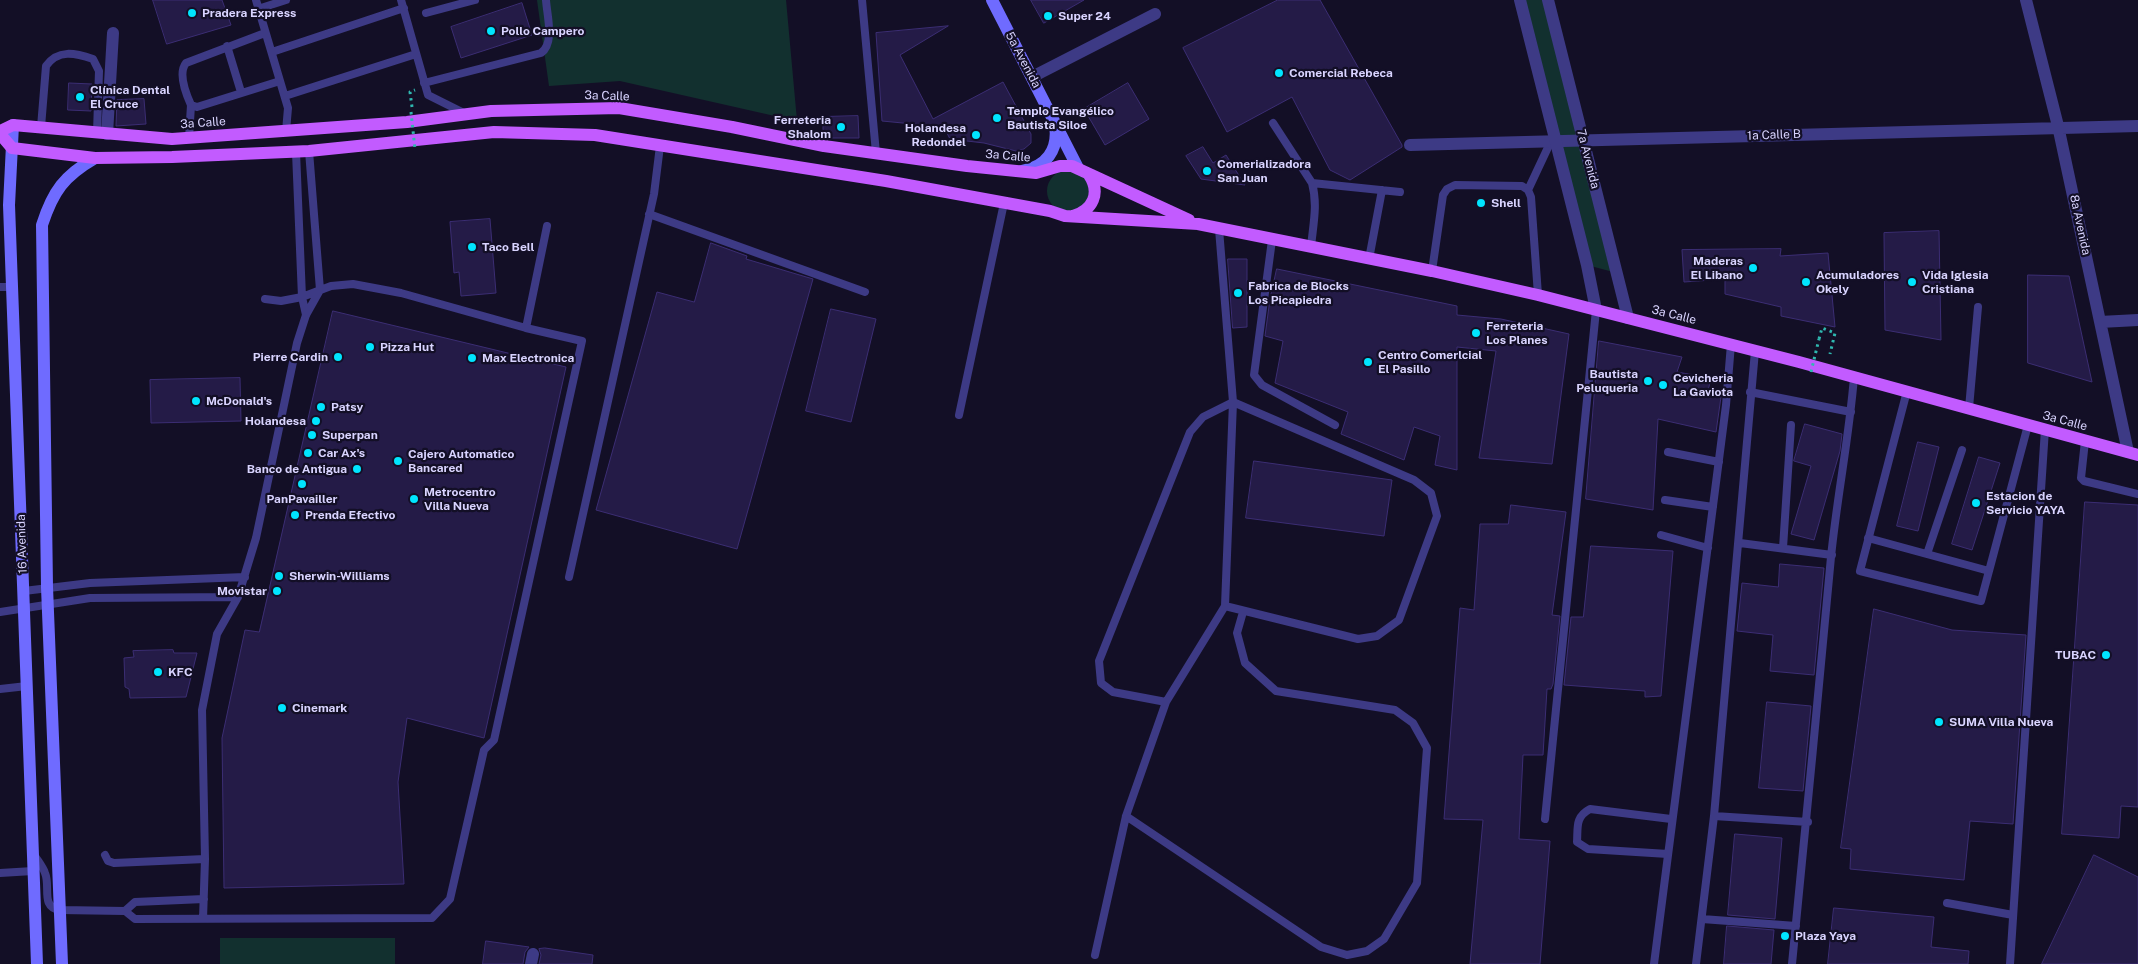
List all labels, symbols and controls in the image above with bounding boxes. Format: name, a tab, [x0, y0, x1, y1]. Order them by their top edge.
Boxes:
place label: Pradera Express	[202, 6, 296, 20]
marker: Pradera Express	[186, 7, 198, 19]
place label: Super 24	[1058, 9, 1111, 23]
marker: Super 24	[1042, 10, 1054, 22]
place label: Pollo Campero	[501, 24, 585, 38]
marker: Pollo Campero	[485, 25, 497, 37]
street label: 5a Avenida	[1002, 29, 1044, 91]
place label: Comercial Rebeca	[1289, 66, 1393, 80]
marker: Comercial Rebeca	[1273, 67, 1285, 79]
place label: Clínica Dental El Cruce	[90, 83, 170, 111]
street label: 3a Calle	[584, 88, 630, 104]
marker: Clínica Dental El Cruce	[74, 91, 86, 103]
place label: Templo Evangélico Bautista Siloe	[1007, 104, 1114, 132]
marker: Templo Evangélico Bautista Siloe	[991, 112, 1003, 124]
place label: Ferreteria Shalom	[774, 113, 831, 141]
street label: 3a Calle	[180, 114, 226, 132]
marker: Ferreteria Shalom	[835, 121, 847, 133]
place label: Holandesa Redondel	[905, 121, 966, 149]
street label: 1a Calle B	[1747, 127, 1801, 143]
street label: 7a Avenida	[1574, 128, 1602, 190]
marker: Holandesa Redondel	[970, 129, 982, 141]
street label: 3a Calle	[985, 147, 1031, 165]
place label: Comerializadora San Juan	[1217, 157, 1311, 185]
marker: Comerializadora San Juan	[1201, 165, 1213, 177]
street label: 8a Avenida	[2067, 193, 2093, 257]
place label: Shell	[1491, 196, 1521, 210]
marker: Shell	[1475, 197, 1487, 209]
place label: Taco Bell	[482, 240, 535, 254]
marker: Taco Bell	[466, 241, 478, 253]
place label: Maderas El Libano	[1691, 254, 1743, 282]
marker: Maderas El Libano	[1747, 262, 1759, 274]
place label: Acumuladores Okely	[1816, 268, 1899, 296]
place label: Vida Iglesia Cristiana	[1922, 268, 1988, 296]
marker: Acumuladores Okely	[1800, 276, 1812, 288]
marker: Vida Iglesia Cristiana	[1906, 276, 1918, 288]
place label: Fabrica de Blocks Los Picapiedra	[1248, 279, 1349, 307]
marker: Fabrica de Blocks Los Picapiedra	[1232, 287, 1244, 299]
street label: 3a Calle	[1650, 303, 1698, 327]
place label: Ferreteria Los Planes	[1486, 319, 1548, 347]
marker: Ferreteria Los Planes	[1470, 327, 1482, 339]
place label: Pizza Hut	[380, 340, 434, 354]
marker: Pizza Hut	[364, 341, 376, 353]
place label: Centro Comerlcial El Pasillo	[1378, 348, 1482, 376]
place label: Pierre Cardin	[253, 350, 328, 364]
marker: Pierre Cardin	[332, 351, 344, 363]
place label: Max Electronica	[482, 351, 574, 365]
marker: Max Electronica	[466, 352, 478, 364]
marker: Centro Comerlcial El Pasillo	[1362, 356, 1374, 368]
place label: Bautista Peluqueria	[1576, 367, 1638, 395]
place label: Cevicheria La Gaviota	[1673, 371, 1733, 399]
marker: Bautista Peluqueria	[1642, 375, 1654, 387]
marker: Cevicheria La Gaviota	[1657, 379, 1669, 391]
place label: McDonald's	[206, 394, 272, 408]
marker: McDonald's	[190, 395, 202, 407]
place label: Patsy	[331, 400, 363, 414]
marker: Patsy	[315, 401, 327, 413]
street label: 3a Calle	[2041, 408, 2089, 434]
place label: Holandesa	[245, 414, 306, 428]
marker: Holandesa	[310, 415, 322, 427]
place label: Superpan	[322, 428, 378, 442]
marker: Superpan	[306, 429, 318, 441]
place label: Car Ax's	[318, 446, 365, 460]
marker: Car Ax's	[302, 447, 314, 459]
place label: Cajero Automatico Bancared	[408, 447, 515, 475]
marker: Cajero Automatico Bancared	[392, 455, 404, 467]
place label: Banco de Antigua	[247, 462, 347, 476]
marker: Banco de Antigua	[351, 463, 363, 475]
marker: PanPavailler	[296, 478, 308, 490]
place label: Metrocentro Villa Nueva	[424, 485, 496, 513]
place label: Estacion de Servicio YAYA	[1986, 489, 2065, 517]
place label: PanPavailler	[266, 492, 338, 506]
marker: Metrocentro Villa Nueva	[408, 493, 420, 505]
marker: Estacion de Servicio YAYA	[1970, 497, 1982, 509]
place label: Prenda Efectivo	[305, 508, 395, 522]
marker: Prenda Efectivo	[289, 509, 301, 521]
street label: 16 Avenida	[14, 514, 30, 574]
place label: Sherwin-Williams	[289, 569, 390, 583]
marker: Sherwin-Williams	[273, 570, 285, 582]
place label: Movistar	[217, 584, 267, 598]
marker: Movistar	[271, 585, 283, 597]
place label: TUBAC	[2055, 648, 2096, 662]
marker: TUBAC	[2100, 649, 2112, 661]
place label: KFC	[168, 665, 193, 679]
marker: KFC	[152, 666, 164, 678]
place label: Cinemark	[292, 701, 347, 715]
marker: Cinemark	[276, 702, 288, 714]
place label: SUMA Villa Nueva	[1949, 715, 2053, 729]
marker: SUMA Villa Nueva	[1933, 716, 1945, 728]
place label: Plaza Yaya	[1795, 929, 1856, 943]
marker: Plaza Yaya	[1779, 930, 1791, 942]

